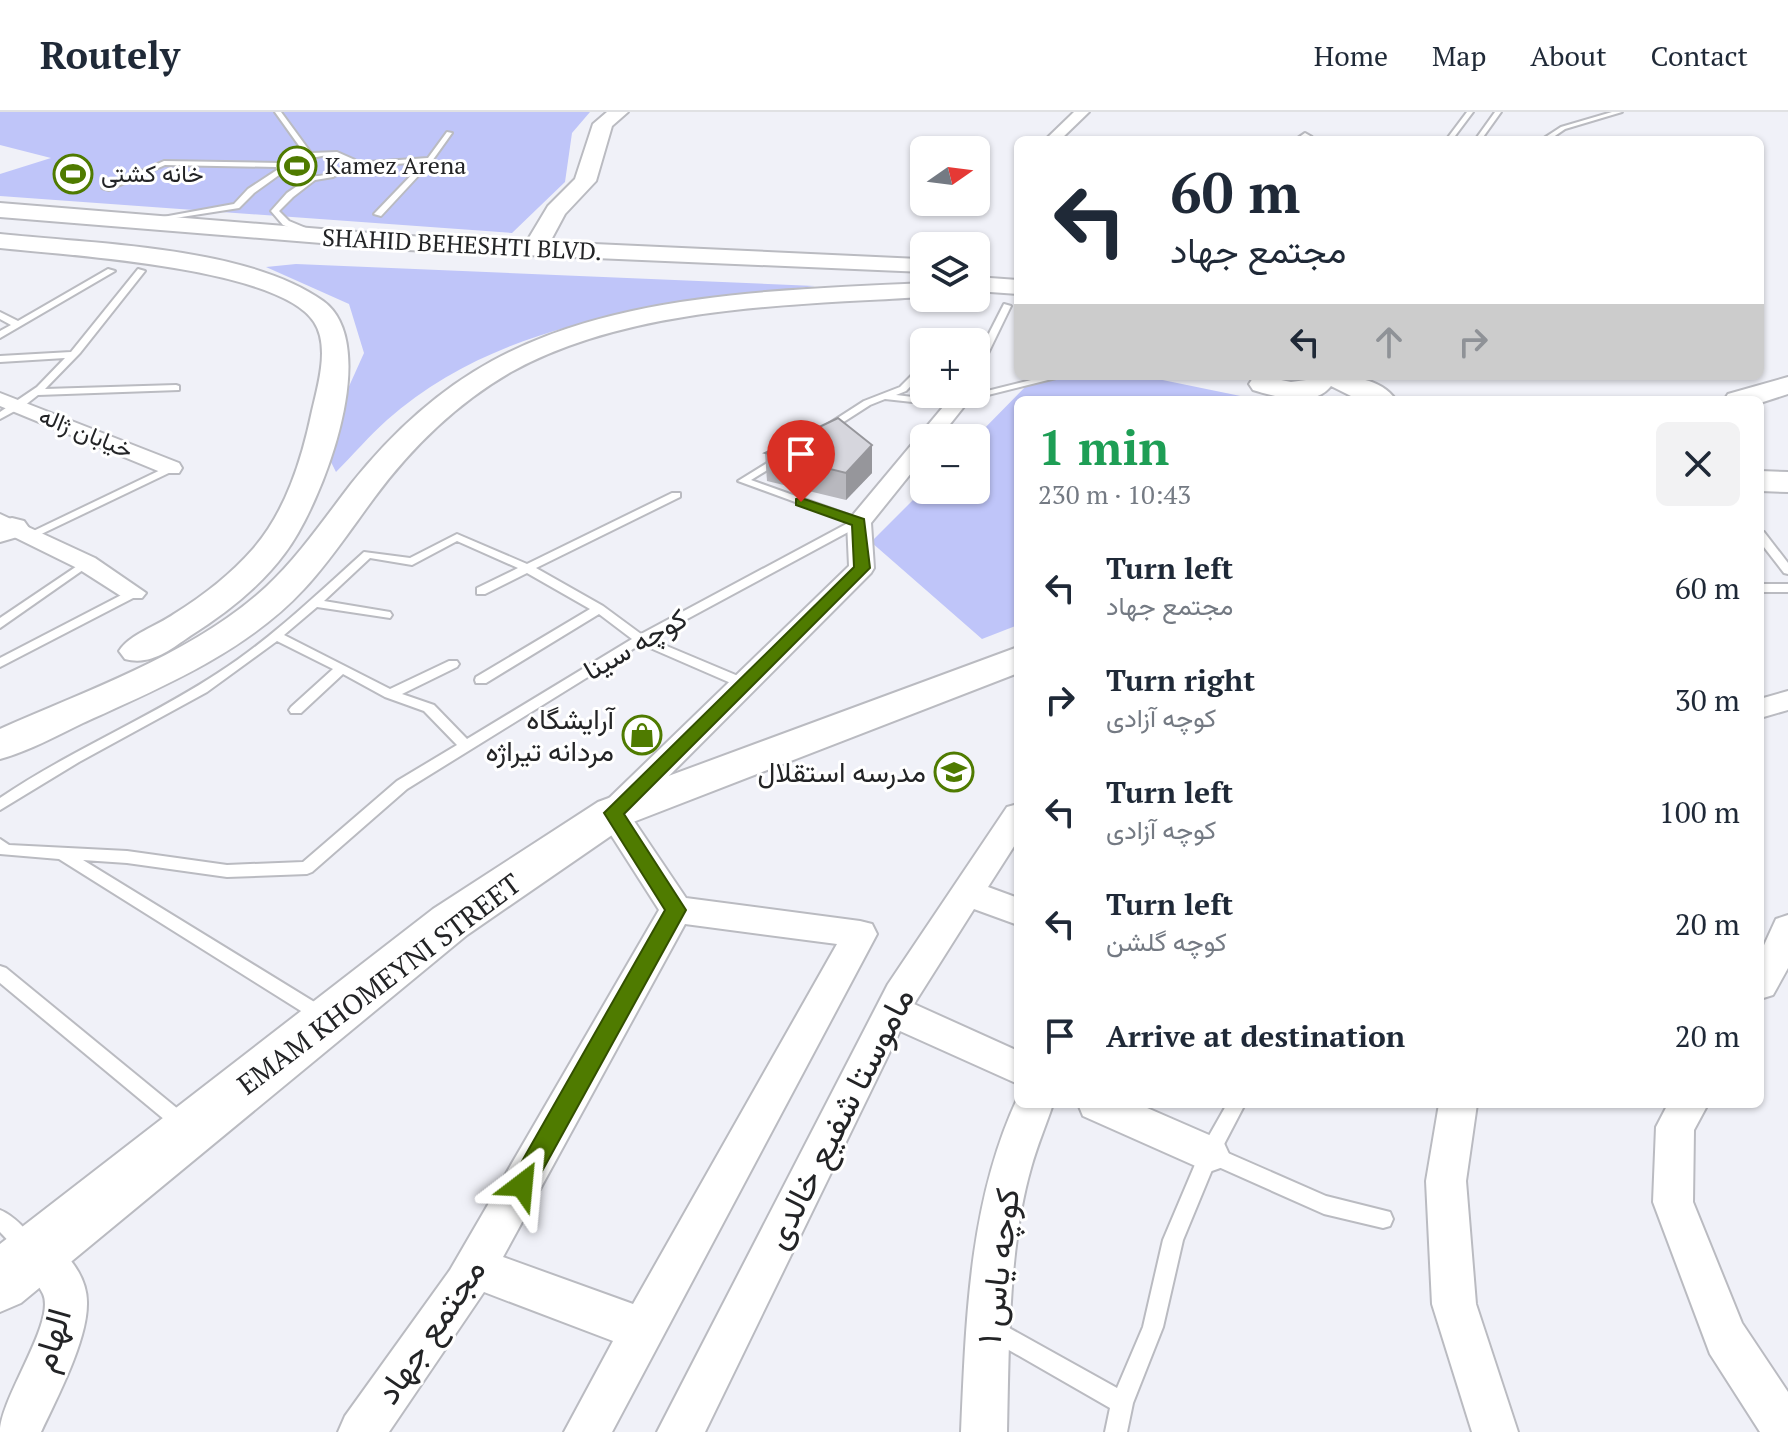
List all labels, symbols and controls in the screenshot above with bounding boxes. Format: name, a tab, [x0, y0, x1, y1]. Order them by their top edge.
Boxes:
text: Routely	[40, 30, 180, 80]
text: Home	[1314, 37, 1388, 74]
text: Map	[1432, 37, 1486, 74]
text: About	[1530, 37, 1607, 74]
text: Contact	[1651, 37, 1748, 74]
north arrow	[910, 136, 990, 216]
map controls	[910, 136, 990, 504]
sports icon: Kamez Arena	[276, 145, 318, 187]
place label: Kamez Arena	[325, 149, 466, 181]
sports icon: خانه کشتی	[52, 153, 94, 195]
text: 60 m	[1170, 155, 1300, 229]
place label: خانه کشتی	[101, 157, 204, 189]
icon: left	[1038, 168, 1142, 272]
street label: SHAHID BEHESHTI BLVD.	[321, 221, 603, 267]
text: مجتمع جهاد	[1170, 226, 1346, 273]
button: layers	[910, 232, 990, 312]
icon: left	[1283, 320, 1327, 364]
icon: ahead	[1367, 320, 1411, 364]
icon: right	[1451, 320, 1495, 364]
button: +	[910, 328, 990, 408]
street label: خیابان ژاله	[35, 399, 138, 465]
text: 1 min	[1038, 415, 1169, 479]
pin	[767, 420, 835, 502]
button: close	[1656, 422, 1740, 506]
button: −	[910, 424, 990, 504]
icon: arrive	[779, 432, 823, 476]
text: 230 m · 10:43	[1038, 477, 1191, 511]
text: Turn left	[1106, 548, 1233, 588]
icon: left	[1038, 566, 1082, 610]
text: 60 m	[1675, 568, 1740, 608]
text: مجتمع جهاد	[1106, 588, 1233, 622]
street label: کوچه سینا	[576, 599, 694, 689]
text: Turn right	[1106, 660, 1255, 700]
icon: right	[1038, 678, 1082, 722]
text: 30 m	[1675, 680, 1740, 720]
place label: آرایشگاه مردانه تیراژه	[486, 700, 616, 769]
text: کوچه آزادی	[1106, 700, 1216, 734]
shop icon: آرایشگاه مردانه تیراژه	[621, 714, 663, 756]
school or university icon: مدرسه استقلال	[933, 751, 975, 793]
place label: مدرسه استقلال	[757, 753, 926, 790]
text: Turn left	[1106, 772, 1233, 812]
icon: left	[1038, 790, 1082, 834]
text: 100 m	[1659, 792, 1740, 832]
text: کوچه آزادی	[1106, 812, 1216, 846]
street label: EMAM KHOMEYNI STREET	[229, 865, 528, 1102]
text: Turn left	[1106, 884, 1233, 924]
icon: left	[1038, 902, 1082, 946]
text: 20 m	[1675, 904, 1740, 944]
text: کوچه گلشن	[1106, 924, 1227, 958]
street label: ماموستا شفیع خالدی	[753, 980, 926, 1257]
icon: arrive	[1038, 1014, 1082, 1058]
text: Arrive at destination	[1106, 1016, 1405, 1056]
text: 20 m	[1675, 1016, 1740, 1056]
position arrow	[480, 1143, 564, 1227]
street label: کوچه یاس ۱	[966, 1185, 1030, 1347]
street label: مجتمع جهاد	[364, 1249, 496, 1413]
street label: الهام	[20, 1303, 82, 1377]

